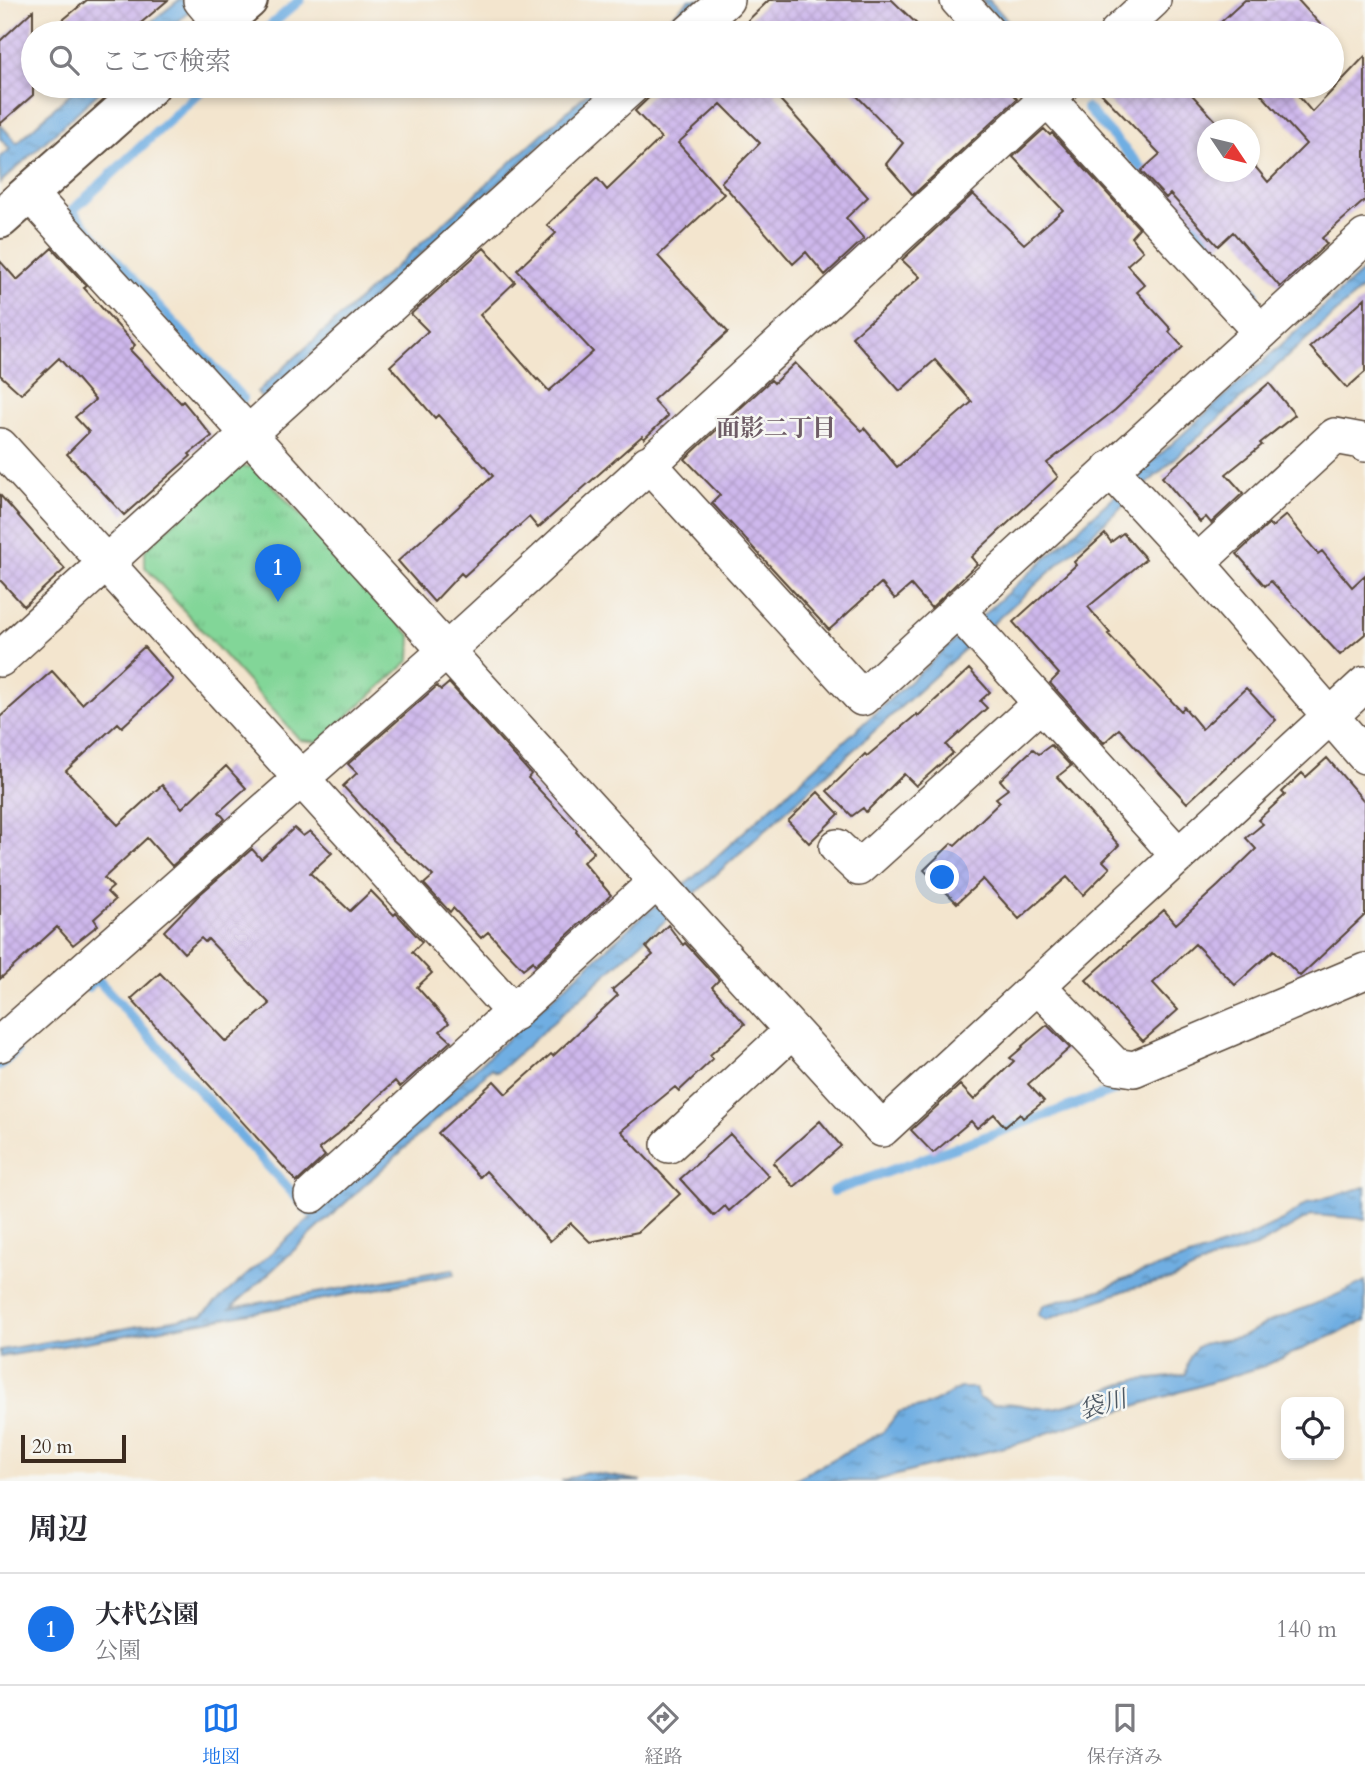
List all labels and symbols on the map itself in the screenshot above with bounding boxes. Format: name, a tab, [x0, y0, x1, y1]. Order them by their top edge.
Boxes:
north arrow	[1197, 119, 1260, 182]
district label: 面影二丁目	[716, 412, 836, 445]
pin: 1	[255, 544, 301, 602]
your location	[925, 860, 959, 894]
water label: 袋川	[1075, 1382, 1134, 1427]
scale bar	[21, 1432, 126, 1464]

